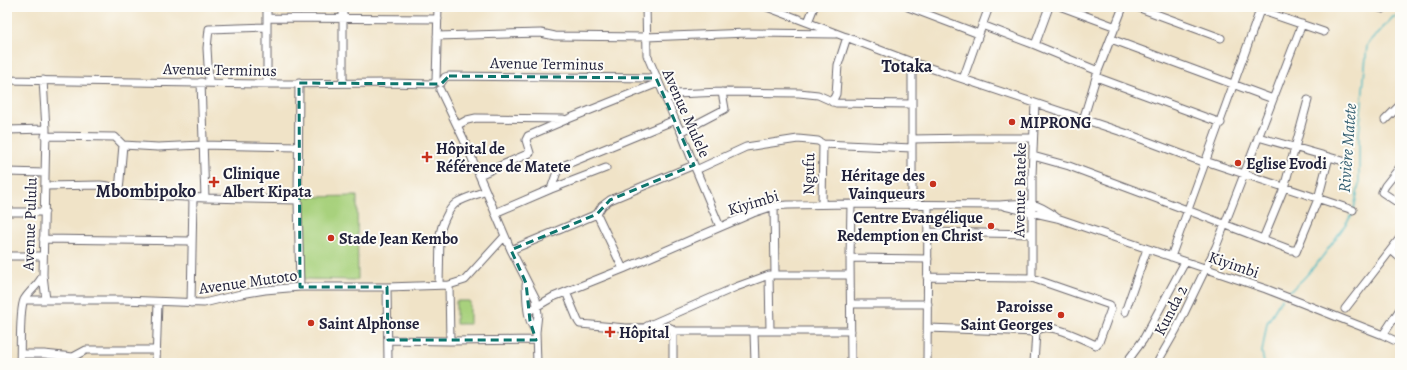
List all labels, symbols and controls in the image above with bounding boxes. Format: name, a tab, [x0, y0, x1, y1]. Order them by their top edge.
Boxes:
street label: Avenue Terminus	[489, 52, 604, 76]
district label: Totaka	[881, 54, 933, 78]
street label: Avenue Terminus	[162, 58, 277, 82]
street label: Avenue Mulele	[656, 65, 715, 161]
water label: Rivière Matete	[1333, 103, 1362, 194]
place label: MIPRONG	[1020, 112, 1092, 134]
marker: MIPRONG	[1007, 117, 1017, 127]
place label: Hôpital de Référence de Matete	[436, 138, 571, 178]
street label: Avenue Bateke	[1008, 142, 1032, 239]
marker: Hôpital de Référence de Matete	[421, 151, 433, 163]
street label: Ngufu	[798, 153, 820, 195]
place label: Eglise Evodi	[1246, 153, 1327, 175]
marker: Eglise Evodi	[1233, 158, 1243, 168]
place label: Clinique Albert Kipata	[222, 163, 312, 203]
place label: Héritage des Vainqueurs	[841, 165, 925, 205]
marker: Clinique Albert Kipata	[208, 176, 220, 188]
street label: Avenue Pululu	[17, 177, 43, 272]
district label: Mbombipoko	[96, 179, 196, 203]
marker: Héritage des Vainqueurs	[928, 179, 938, 189]
street label: Kiyimbi	[725, 185, 781, 221]
place label: Centre Evangélique Redemption en Christ	[837, 207, 984, 247]
marker: Centre Evangélique Redemption en Christ	[986, 221, 996, 231]
place label: Stade Jean Kembo	[339, 228, 458, 250]
marker: Stade Jean Kembo	[326, 233, 336, 243]
street label: Kiyimbi	[1205, 246, 1262, 284]
street label: Avenue Mutoto	[196, 264, 299, 300]
street label: Kunda 2	[1149, 281, 1193, 339]
place label: Paroisse Saint Georges	[961, 296, 1053, 336]
marker: Paroisse Saint Georges	[1056, 310, 1066, 320]
place label: Saint Alphonse	[319, 313, 419, 335]
marker: Saint Alphonse	[306, 318, 316, 328]
place label: Hôpital	[619, 322, 670, 344]
marker: Hôpital	[604, 326, 616, 338]

